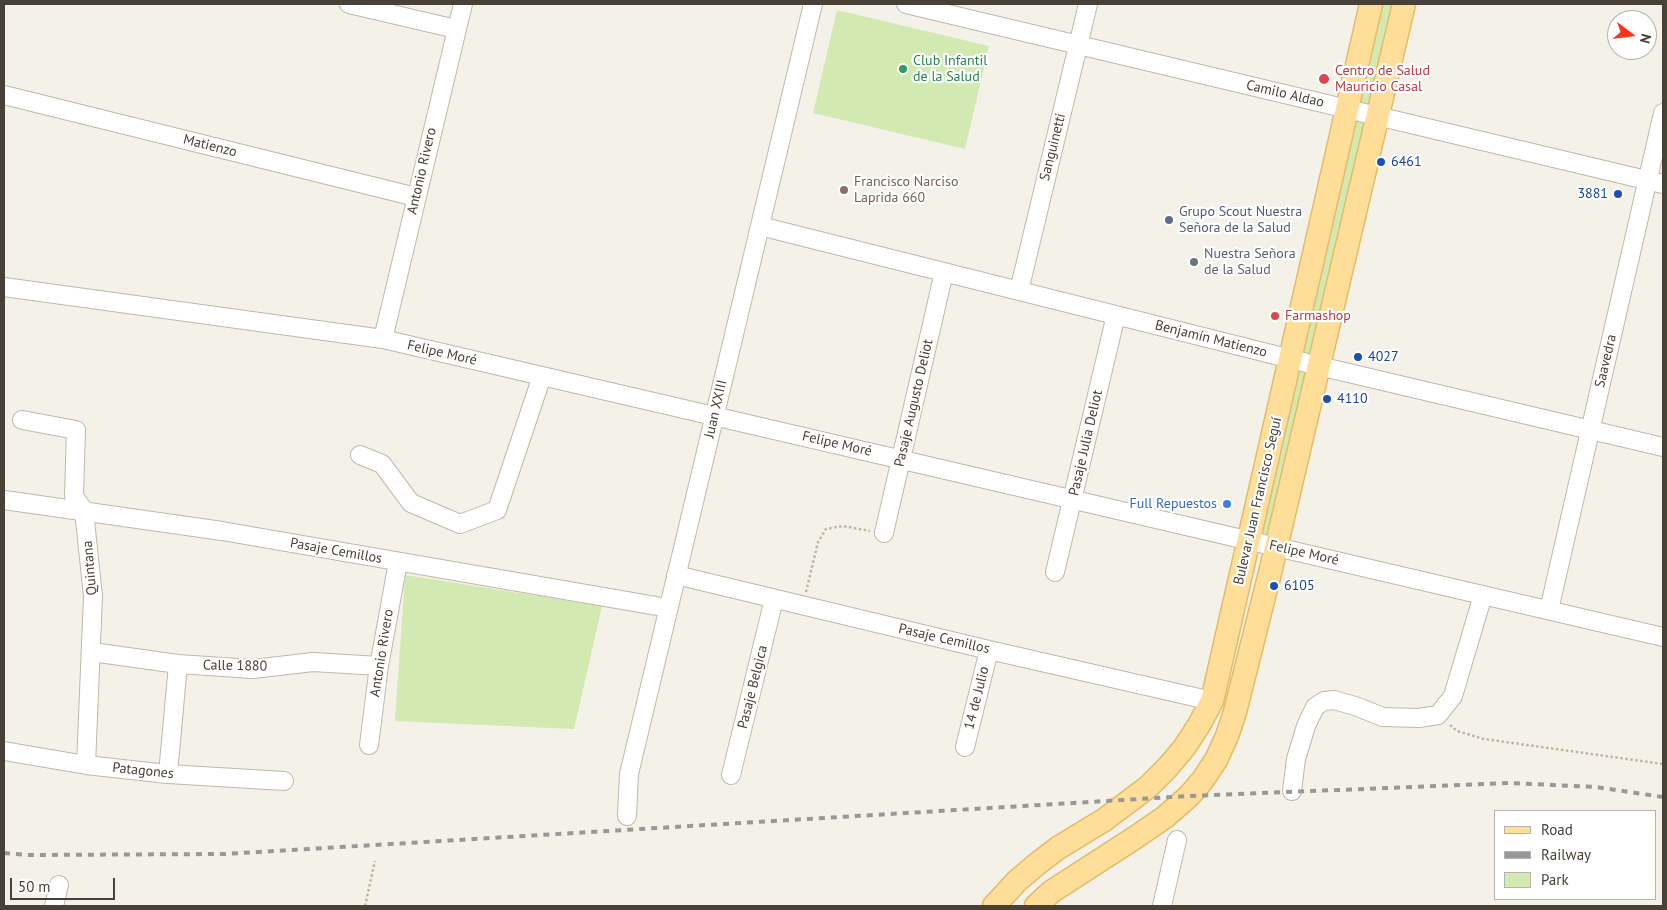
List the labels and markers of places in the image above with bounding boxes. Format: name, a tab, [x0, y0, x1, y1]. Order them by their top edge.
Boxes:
place label: Club Infantil de la Salud	[913, 53, 987, 85]
marker: Club Infantil de la Salud	[897, 63, 909, 75]
place label: Centro de Salud Mauricio Casal	[1335, 63, 1430, 95]
marker: Centro de Salud Mauricio Casal	[1317, 72, 1331, 86]
place label: 6461	[1391, 154, 1422, 170]
marker: 6461	[1375, 156, 1387, 168]
place label: Francisco Narciso Laprida 660	[854, 174, 958, 206]
marker: Francisco Narciso Laprida 660	[838, 184, 850, 196]
place label: 3881	[1577, 186, 1608, 202]
marker: 3881	[1612, 188, 1624, 200]
place label: Grupo Scout Nuestra Señora de la Salud	[1179, 204, 1302, 236]
marker: Grupo Scout Nuestra Señora de la Salud	[1163, 214, 1175, 226]
place label: Nuestra Señora de la Salud	[1204, 246, 1296, 278]
marker: Nuestra Señora de la Salud	[1188, 256, 1200, 268]
place label: Farmashop	[1285, 308, 1351, 324]
marker: Farmashop	[1269, 310, 1281, 322]
place label: 4027	[1368, 349, 1399, 365]
marker: 4027	[1352, 351, 1364, 363]
place label: 4110	[1337, 391, 1368, 407]
marker: 4110	[1321, 393, 1333, 405]
place label: Full Repuestos	[1129, 496, 1217, 512]
marker: Full Repuestos	[1221, 498, 1233, 510]
place label: 6105	[1284, 578, 1315, 594]
marker: 6105	[1268, 580, 1280, 592]

